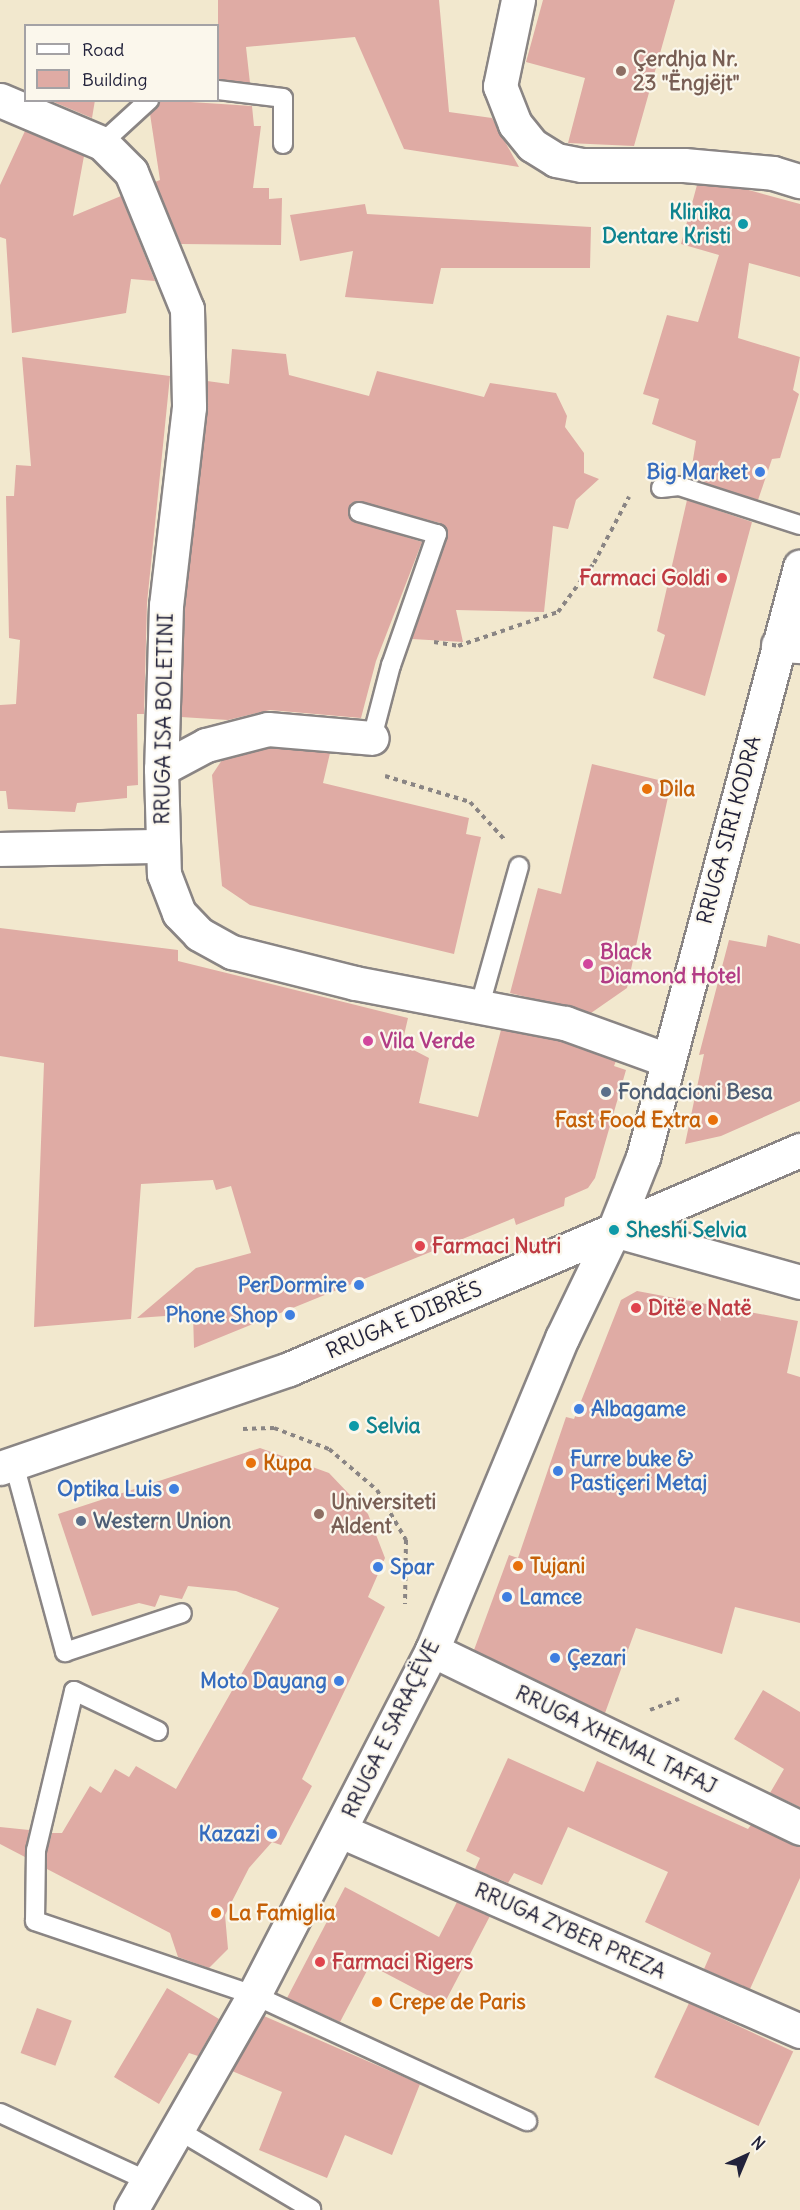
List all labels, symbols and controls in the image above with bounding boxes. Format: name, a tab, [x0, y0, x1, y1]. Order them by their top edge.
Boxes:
legend	[24, 24, 219, 102]
text: Road	[82, 38, 124, 61]
place label: Çerdhja Nr. 23 "Ëngjëjt"	[633, 46, 740, 96]
marker: Çerdhja Nr. 23 "Ëngjëjt"	[614, 64, 628, 78]
text: Building	[82, 68, 147, 91]
place label: Klinika Dentare Kristi	[602, 199, 731, 249]
marker: Klinika Dentare Kristi	[736, 217, 750, 231]
place label: Big Market	[646, 459, 748, 485]
marker: Big Market	[753, 465, 767, 479]
place label: Farmaci Goldi	[579, 565, 710, 591]
marker: Farmaci Goldi	[715, 571, 729, 585]
street label: RRUGA ISA BOLETINI	[150, 613, 178, 825]
street label: RRUGA SIRI KODRA	[692, 733, 766, 927]
place label: Dila	[659, 776, 695, 802]
marker: Dila	[640, 782, 654, 796]
place label: Black Diamond Hotel	[600, 939, 741, 989]
marker: Black Diamond Hotel	[581, 957, 595, 971]
place label: Vila Verde	[380, 1028, 475, 1054]
marker: Vila Verde	[361, 1034, 375, 1048]
place label: Fondacioni Besa	[618, 1079, 773, 1105]
marker: Fondacioni Besa	[599, 1085, 613, 1099]
place label: Fast Food Extra	[555, 1107, 701, 1133]
marker: Fast Food Extra	[706, 1113, 720, 1127]
place label: Sheshi Selvia	[626, 1217, 747, 1243]
marker: Sheshi Selvia	[607, 1223, 621, 1237]
place label: Farmaci Nutri	[432, 1233, 561, 1259]
marker: Farmaci Nutri	[413, 1239, 427, 1253]
place label: PerDormire	[238, 1272, 347, 1298]
street label: RRUGA E DIBRËS	[322, 1276, 486, 1364]
marker: PerDormire	[352, 1278, 366, 1292]
place label: Ditë e Natë	[648, 1295, 752, 1321]
marker: Ditë e Natë	[629, 1301, 643, 1315]
place label: Phone Shop	[165, 1302, 278, 1328]
marker: Phone Shop	[283, 1308, 297, 1322]
place label: Albagame	[591, 1396, 686, 1422]
marker: Albagame	[572, 1402, 586, 1416]
place label: Selvia	[366, 1413, 421, 1439]
marker: Selvia	[347, 1419, 361, 1433]
place label: Furre buke & Pastiçeri Metaj	[570, 1446, 707, 1496]
place label: Kupa	[263, 1450, 312, 1476]
marker: Kupa	[244, 1456, 258, 1470]
marker: Furre buke & Pastiçeri Metaj	[551, 1464, 565, 1478]
place label: Optika Luis	[57, 1476, 162, 1502]
marker: Optika Luis	[167, 1482, 181, 1496]
place label: Universiteti Aldent	[331, 1489, 436, 1539]
marker: Universiteti Aldent	[312, 1507, 326, 1521]
place label: Western Union	[93, 1508, 231, 1534]
marker: Western Union	[74, 1514, 88, 1528]
place label: Tujani	[530, 1553, 585, 1579]
place label: Spar	[390, 1554, 434, 1580]
marker: Tujani	[511, 1559, 525, 1573]
marker: Spar	[371, 1560, 385, 1574]
place label: Lamce	[519, 1584, 582, 1610]
marker: Lamce	[500, 1590, 514, 1604]
street label: RRUGA E SARAÇËVE	[337, 1636, 445, 1822]
place label: Çezari	[567, 1645, 626, 1671]
marker: Çezari	[548, 1651, 562, 1665]
place label: Moto Dayang	[200, 1668, 327, 1694]
marker: Moto Dayang	[332, 1674, 346, 1688]
street label: RRUGA XHEMAL TAFAJ	[511, 1680, 721, 1800]
place label: Kazazi	[199, 1821, 260, 1847]
marker: Kazazi	[265, 1827, 279, 1841]
street label: RRUGA ZYBER PREZA	[471, 1878, 669, 1984]
place label: La Famiglia	[228, 1900, 335, 1926]
marker: La Famiglia	[209, 1906, 223, 1920]
place label: Farmaci Rigers	[332, 1949, 473, 1975]
marker: Farmaci Rigers	[313, 1955, 327, 1969]
place label: Crepe de Paris	[389, 1989, 526, 2015]
marker: Crepe de Paris	[370, 1995, 384, 2009]
north arrow	[716, 2126, 776, 2186]
text: N	[748, 2132, 769, 2154]

